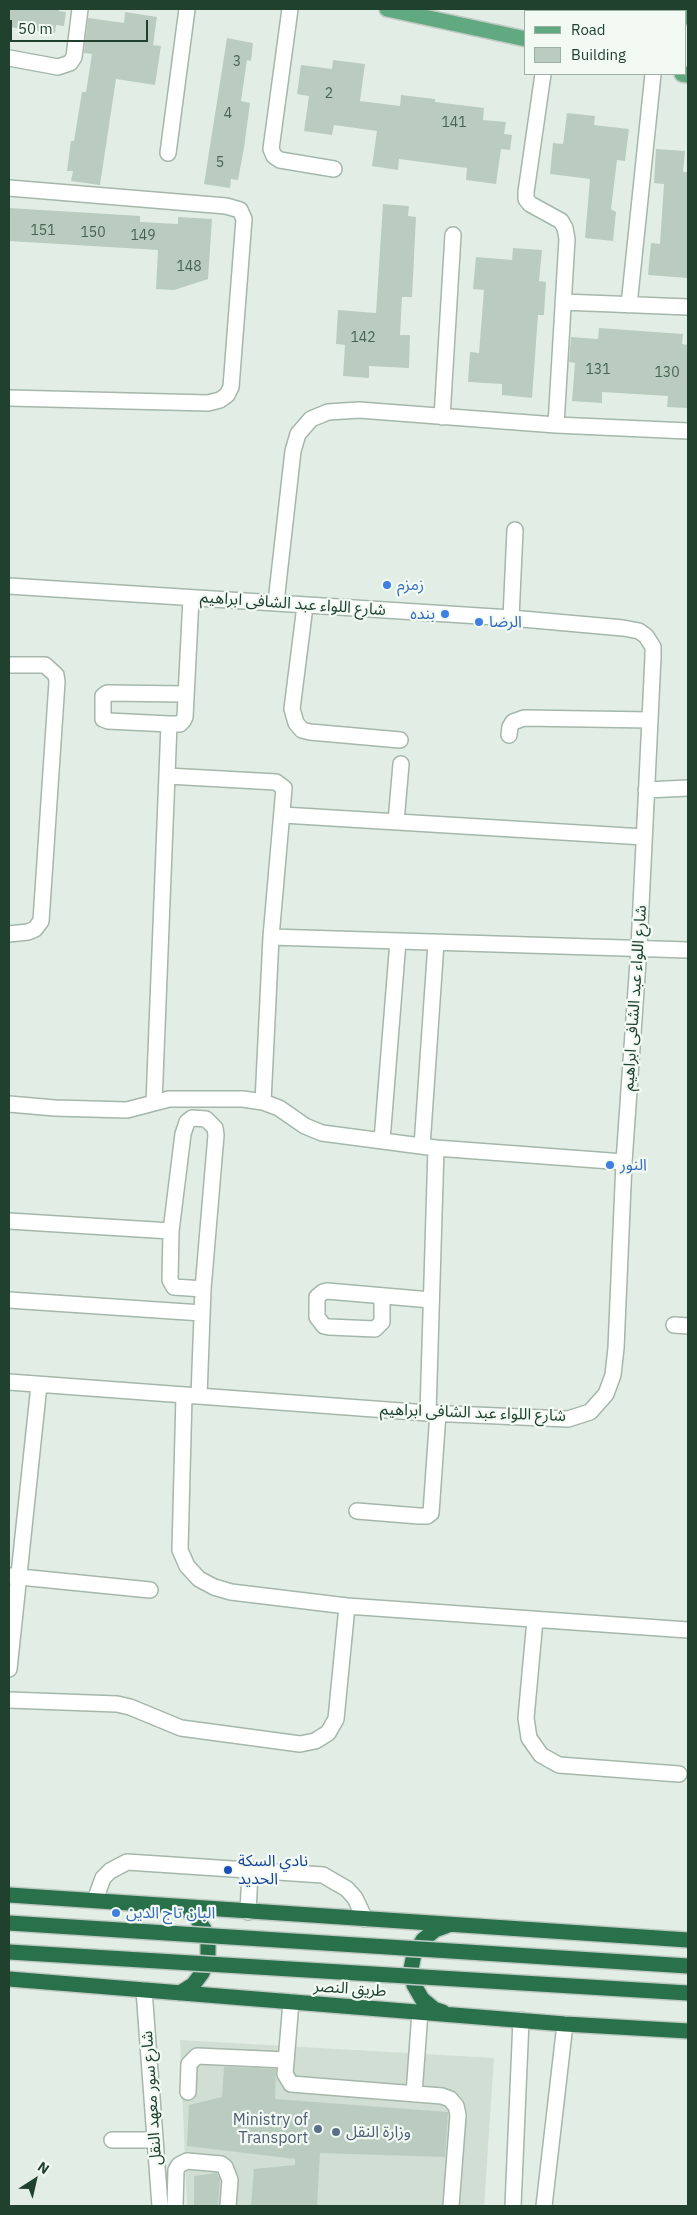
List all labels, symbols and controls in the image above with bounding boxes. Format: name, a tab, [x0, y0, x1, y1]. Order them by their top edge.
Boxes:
scale bar	[12, 10, 150, 42]
legend	[524, 10, 687, 75]
text: 50 m	[18, 19, 53, 38]
text: Road	[571, 20, 606, 39]
text: Building	[571, 45, 626, 64]
house number: 3	[233, 54, 241, 70]
house number: 2	[325, 86, 333, 102]
house number: 4	[224, 106, 232, 122]
house number: 141	[441, 115, 467, 131]
house number: 5	[216, 155, 224, 171]
house number: 151	[30, 223, 56, 239]
house number: 150	[80, 225, 106, 241]
house number: 149	[130, 228, 156, 244]
house number: 148	[176, 259, 202, 275]
house number: 142	[350, 330, 376, 346]
house number: 131	[585, 362, 611, 378]
house number: 130	[654, 365, 680, 381]
place label: زمزم	[397, 575, 424, 595]
marker: زمزم	[381, 579, 393, 591]
street label: شارع اللواء عبد الشافى ابراهيم	[199, 588, 387, 620]
place label: بنده	[410, 604, 435, 624]
marker: بنده	[439, 608, 451, 620]
place label: الرضا	[489, 612, 522, 632]
marker: الرضا	[473, 616, 485, 628]
street label: شارع اللواء عبد الشافى ابراهيم	[619, 904, 651, 1092]
place label: النور	[620, 1155, 647, 1175]
marker: النور	[604, 1159, 616, 1171]
street label: شارع اللواء عبد الشافى ابراهيم	[380, 1400, 566, 1426]
place label: نادي السكة الحديد	[238, 1851, 308, 1889]
marker: نادي السكة الحديد	[222, 1864, 234, 1876]
place label: البان تاج الدين	[126, 1903, 215, 1923]
marker: البان تاج الدين	[110, 1907, 122, 1919]
street label: طريق النصر	[313, 1977, 387, 2001]
street label: شارع سور معهد النقل	[138, 2030, 166, 2166]
place label: Ministry of Transport	[233, 2110, 308, 2148]
place label: وزارة النقل	[346, 2122, 411, 2142]
marker: Ministry of Transport	[312, 2123, 324, 2135]
marker: وزارة النقل	[330, 2126, 342, 2138]
north arrow	[10, 2155, 60, 2205]
text: N	[34, 2157, 53, 2178]

